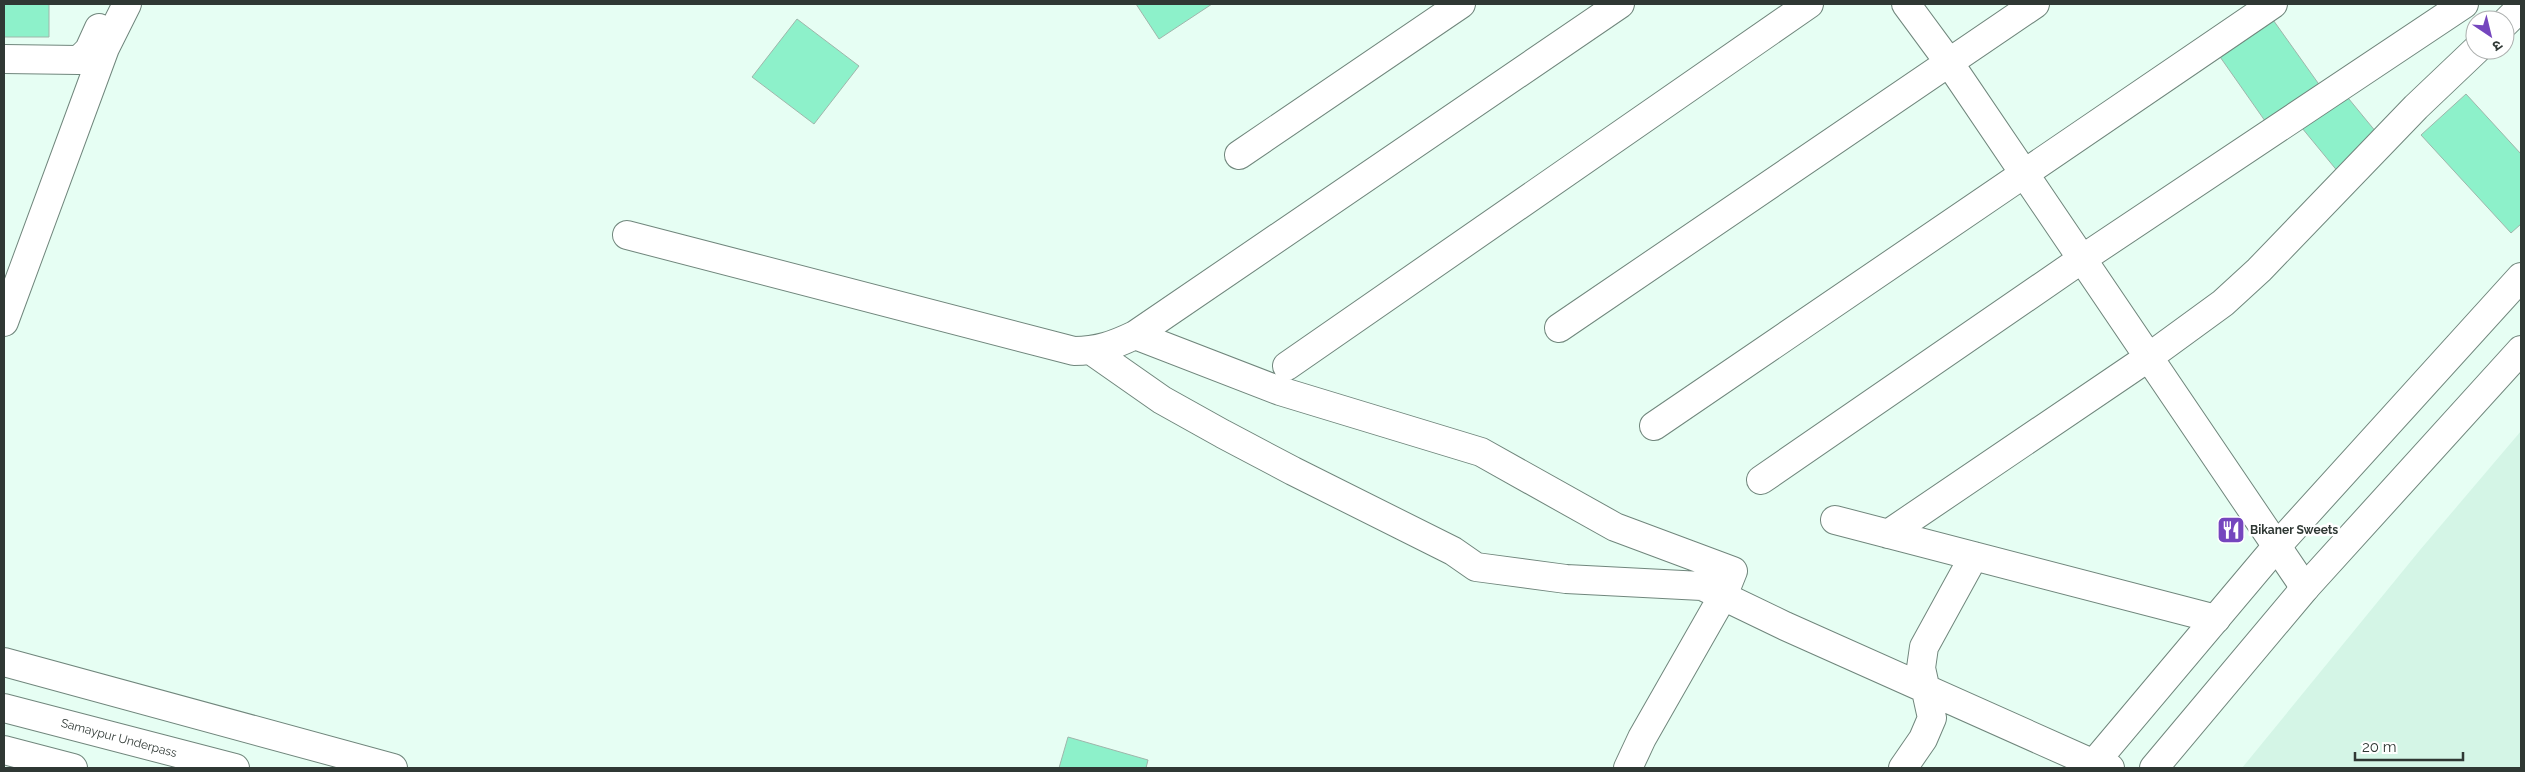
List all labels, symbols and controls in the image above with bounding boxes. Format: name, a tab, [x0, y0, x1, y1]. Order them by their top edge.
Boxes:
north arrow	[2465, 10, 2515, 60]
text: उ	[2489, 37, 2505, 55]
restaurant icon: Bikaner Sweets	[2216, 515, 2246, 545]
place label: Bikaner Sweets	[2250, 523, 2338, 537]
street label: Samaypur Underpass	[59, 716, 179, 760]
scale bar	[2355, 730, 2462, 762]
text: 20 m	[2362, 738, 2397, 756]

